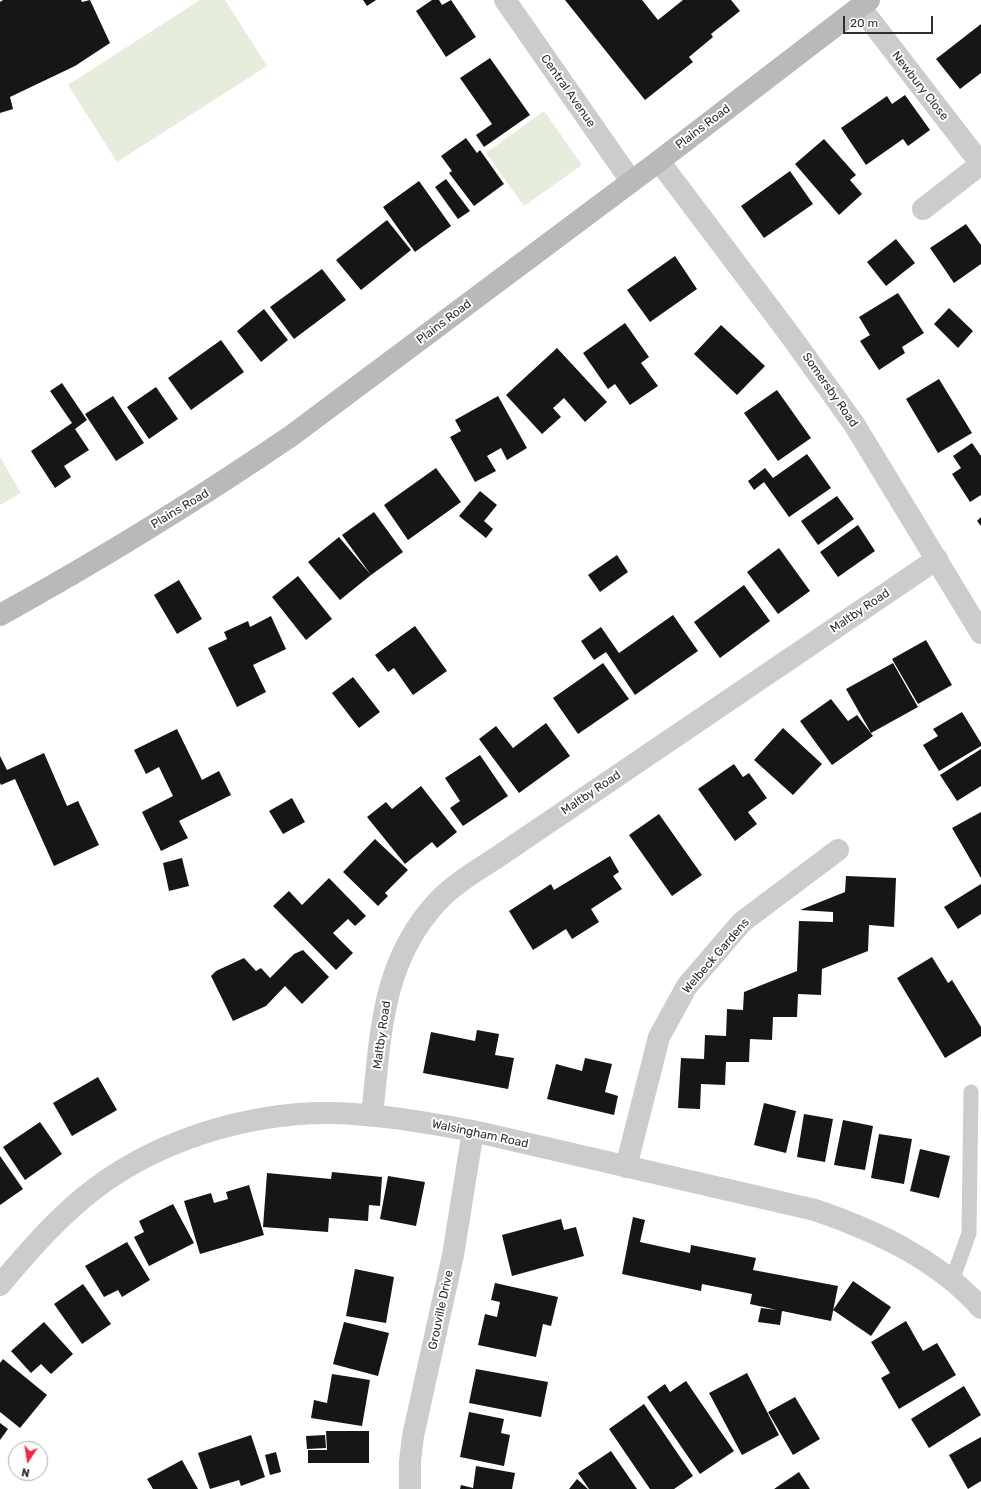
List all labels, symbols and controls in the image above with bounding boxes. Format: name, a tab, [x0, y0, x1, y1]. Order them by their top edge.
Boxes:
scale bar	[845, 8, 935, 34]
text: 20 m	[850, 16, 878, 30]
street label: Newbury Close	[889, 49, 951, 123]
street label: Central Avenue	[538, 52, 598, 130]
street label: Plains Road	[673, 102, 733, 152]
street label: Plains Road	[414, 297, 474, 347]
street label: Somersby Road	[799, 350, 861, 430]
street label: Plains Road	[148, 486, 212, 532]
street label: Maltby Road	[828, 586, 892, 636]
street label: Maltby Road	[559, 768, 623, 818]
street label: Welbeck Gardens	[679, 915, 753, 997]
street label: Maltby Road	[370, 1000, 394, 1070]
street label: Walsingham Road	[430, 1117, 530, 1151]
street label: Grouville Drive	[426, 1269, 456, 1351]
north arrow	[8, 1441, 48, 1481]
text: N	[20, 1465, 31, 1479]

